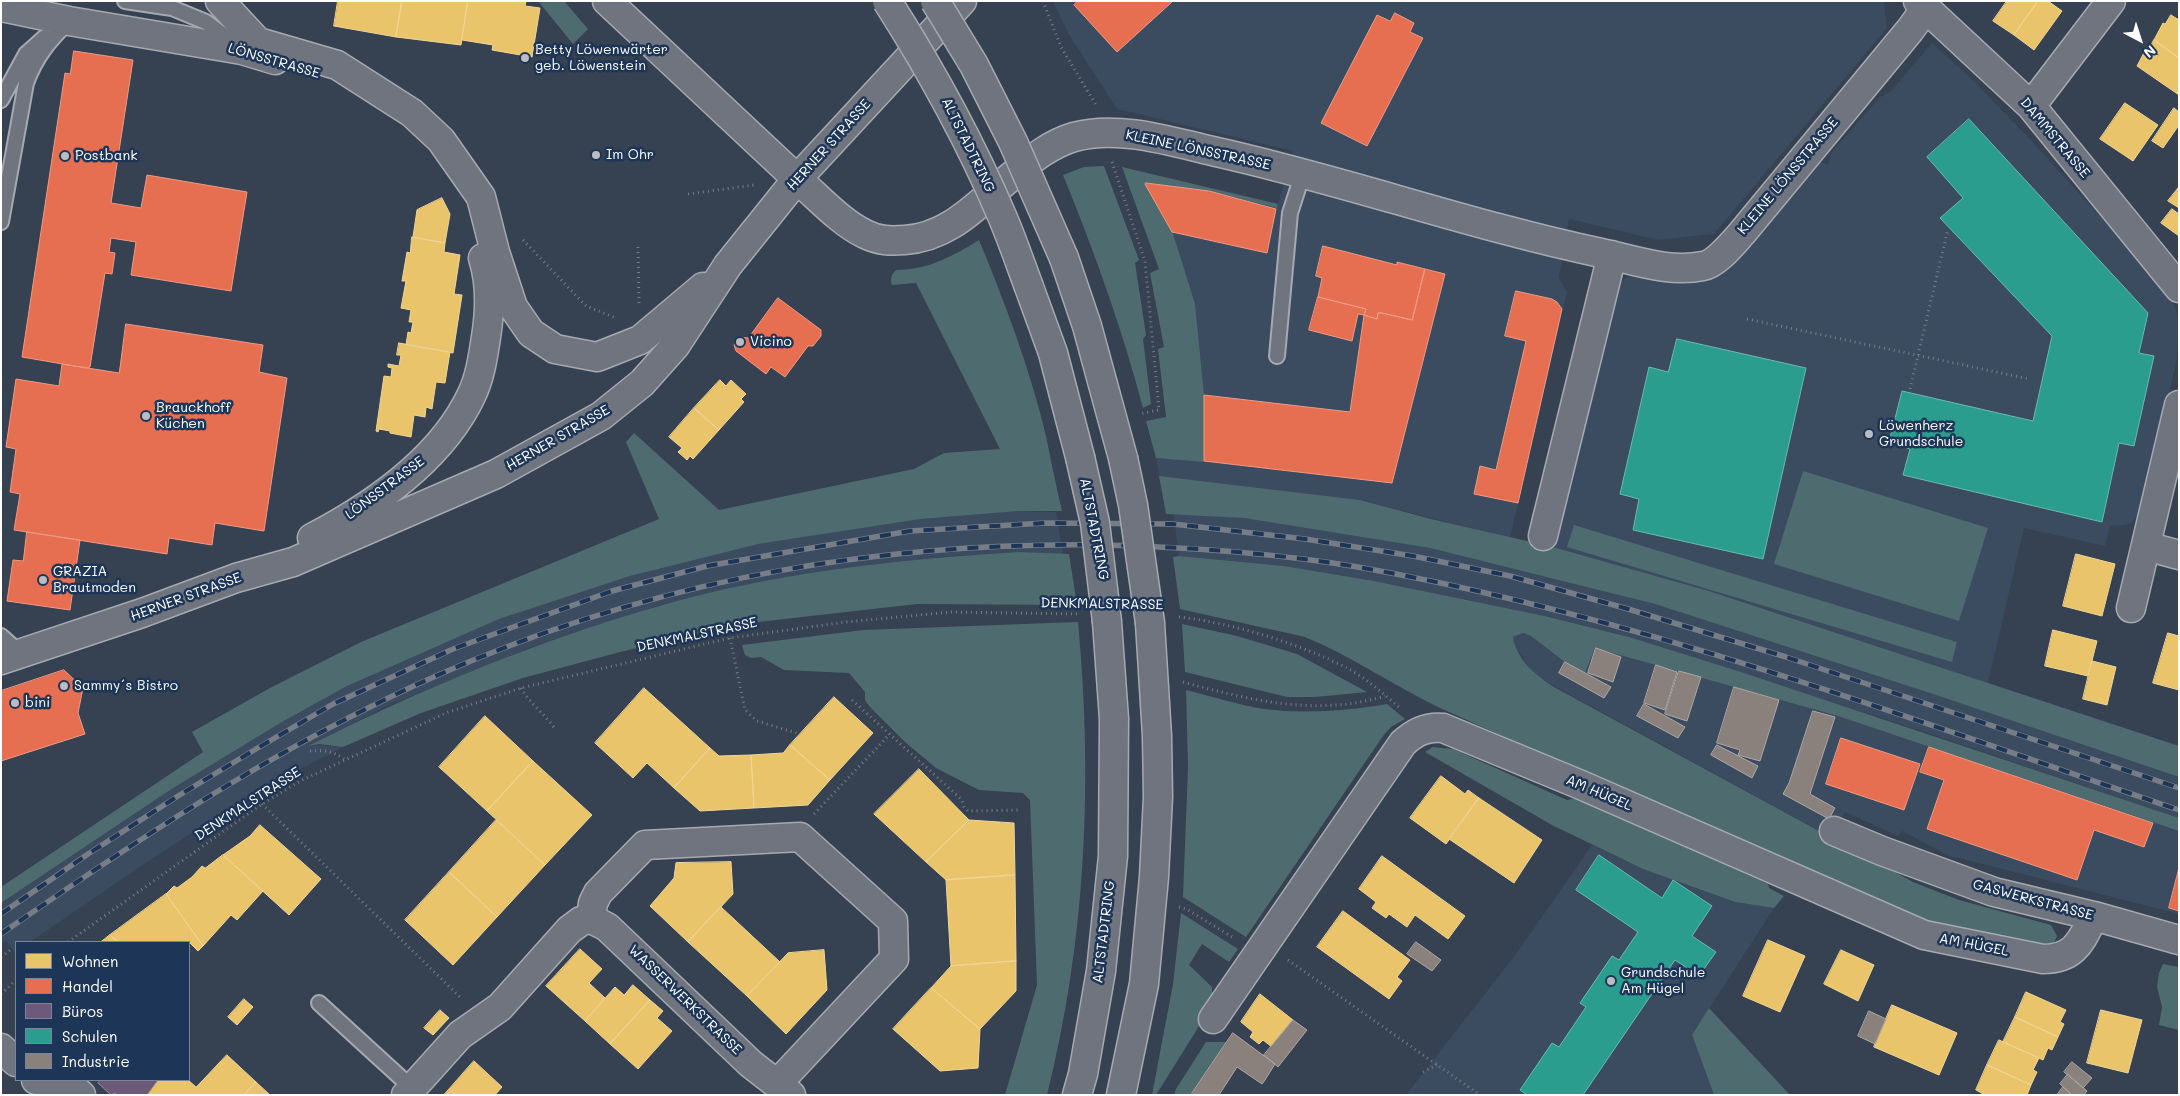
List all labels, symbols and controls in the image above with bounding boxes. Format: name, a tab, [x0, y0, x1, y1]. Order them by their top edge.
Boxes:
north arrow	[2115, 15, 2165, 65]
street label: LÖNSSTRASSE	[226, 40, 322, 82]
text: N	[2140, 41, 2160, 63]
place label: Betty Löwenwärter geb. Löwenstein	[535, 42, 668, 74]
marker: Betty Löwenwärter geb. Löwenstein	[519, 52, 531, 64]
street label: DAMMSTRASSE	[2017, 94, 2093, 182]
street label: ALTSTADTRING	[938, 95, 998, 195]
street label: HERNER STRASSE	[784, 96, 874, 194]
street label: KLEINE LÖNSSTRASSE	[1734, 114, 1842, 238]
street label: KLEINE LÖNSSTRASSE	[1124, 126, 1272, 174]
place label: Im Ohr	[606, 147, 654, 163]
place label: Postbank	[75, 148, 138, 164]
marker: Im Ohr	[590, 149, 602, 161]
marker: Postbank	[59, 150, 71, 162]
place label: Vicino	[750, 334, 792, 350]
marker: Vicino	[734, 336, 746, 348]
place label: Brauckhoff Küchen	[156, 400, 231, 432]
street label: HERNER STRASSE	[503, 401, 613, 475]
marker: Brauckhoff Küchen	[140, 410, 152, 422]
place label: Löwenherz Grundschule	[1879, 418, 1963, 451]
marker: Löwenherz Grundschule	[1863, 428, 1875, 440]
street label: LÖNSSTRASSE	[342, 453, 428, 523]
street label: ALTSTADTRING	[1076, 477, 1112, 581]
place label: GRAZIA Brautmoden	[53, 564, 136, 596]
street label: HERNER STRASSE	[128, 569, 244, 625]
marker: GRAZIA Brautmoden	[37, 574, 49, 586]
street label: DENKMALSTRASSE	[1040, 595, 1164, 613]
street label: DENKMALSTRASSE	[635, 614, 759, 656]
place label: Sammy´s Bistro	[74, 678, 178, 694]
marker: Sammy´s Bistro	[58, 680, 70, 692]
place label: bini	[25, 695, 50, 711]
marker: bini	[9, 697, 21, 709]
street label: DENKMALSTRASSE	[192, 764, 304, 844]
street label: AM HÜGEL	[1563, 772, 1635, 814]
street label: GASWERKSTRASSE	[1971, 876, 2095, 924]
street label: ALTSTADTRING	[1089, 880, 1119, 984]
street label: AM HÜGEL	[1938, 930, 2010, 960]
legend	[15, 941, 190, 1081]
street label: WASSERWERKSTRASSE	[625, 942, 745, 1058]
text: Wohnen	[62, 951, 118, 971]
place label: Grundschule Am Hügel	[1621, 965, 1705, 998]
marker: Grundschule Am Hügel	[1605, 975, 1617, 987]
text: Handel	[62, 976, 113, 996]
text: Büros	[62, 1001, 103, 1021]
text: Schulen	[62, 1026, 117, 1046]
text: Industrie	[62, 1051, 130, 1071]

